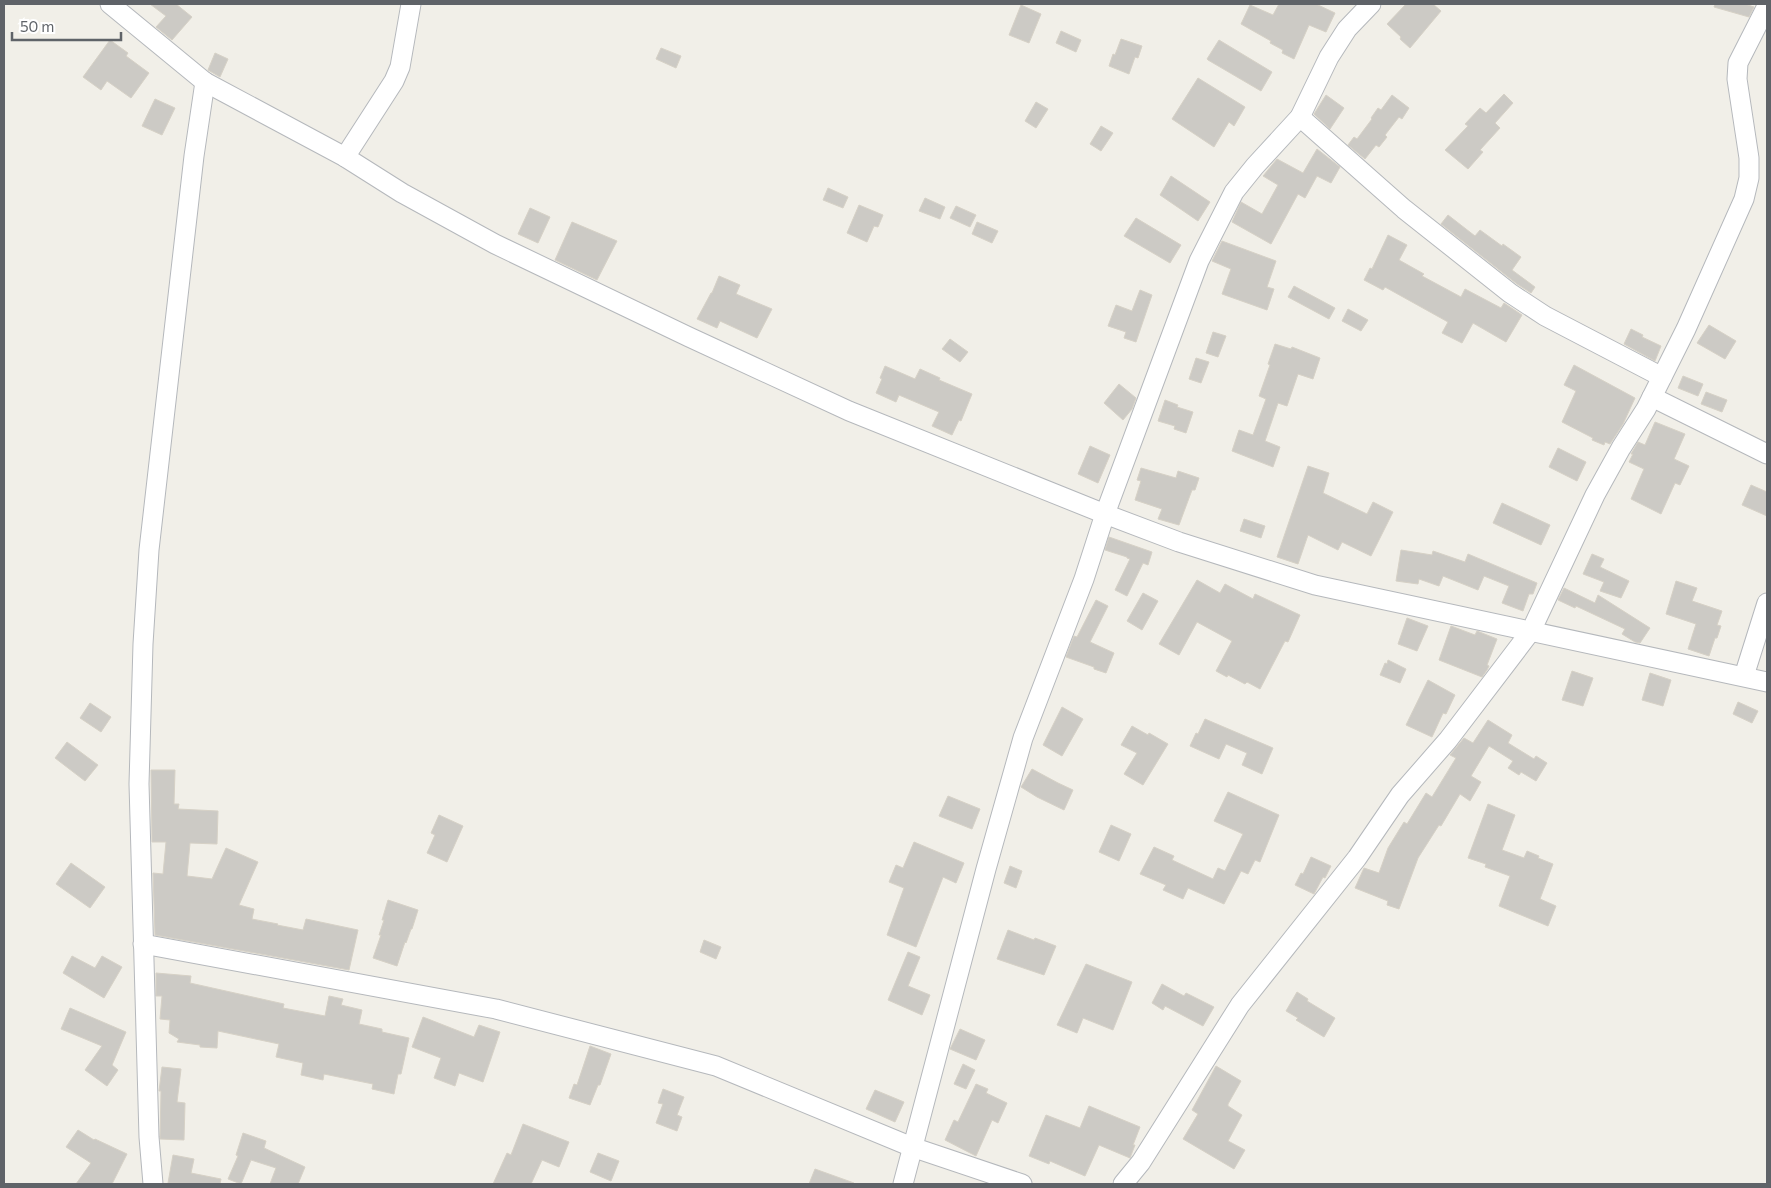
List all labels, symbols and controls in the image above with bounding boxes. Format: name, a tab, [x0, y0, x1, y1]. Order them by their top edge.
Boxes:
scale bar	[12, 10, 121, 42]
text: 50 m	[20, 17, 54, 35]

